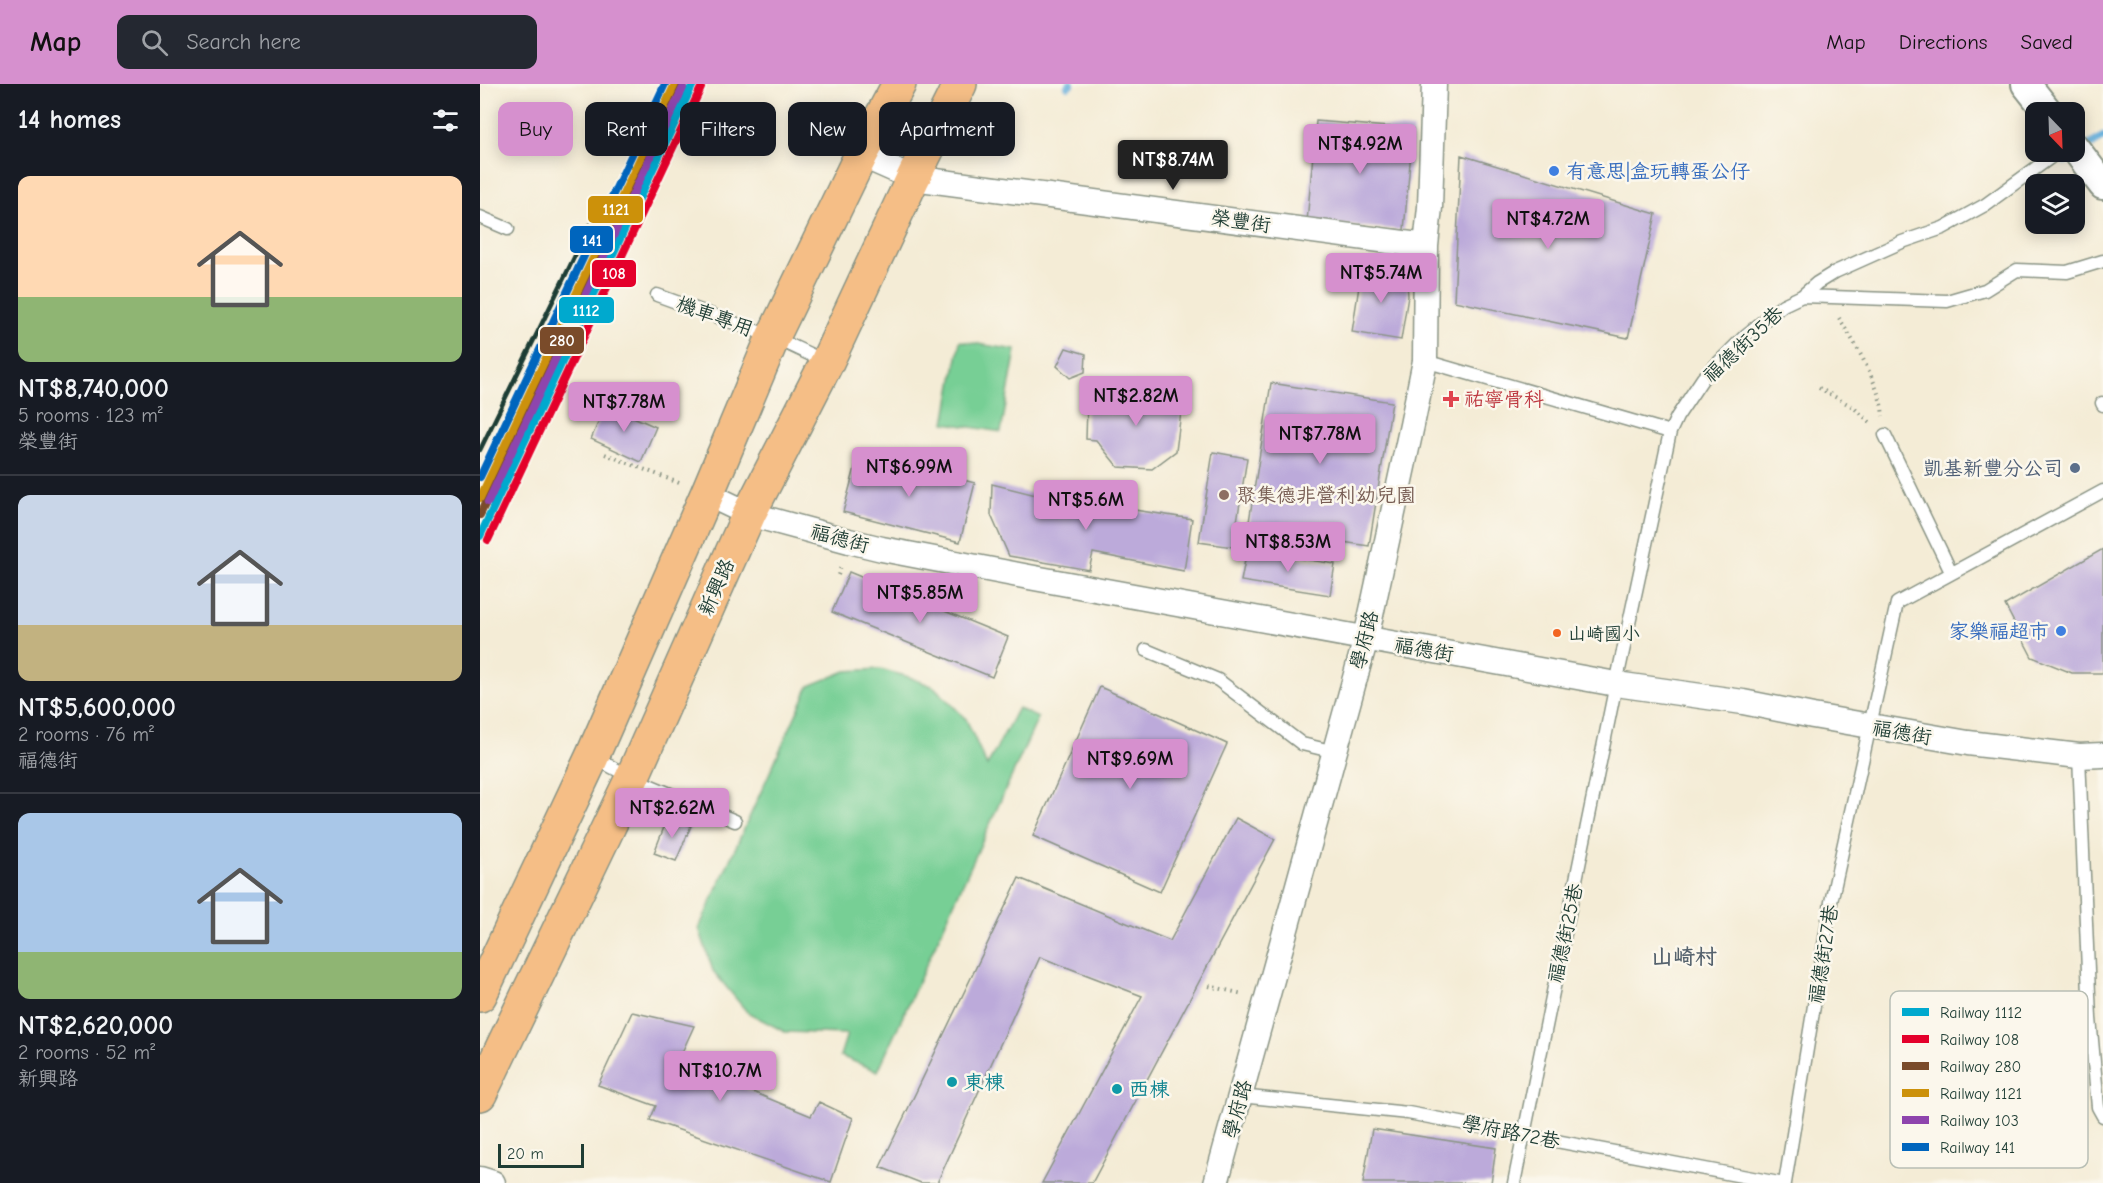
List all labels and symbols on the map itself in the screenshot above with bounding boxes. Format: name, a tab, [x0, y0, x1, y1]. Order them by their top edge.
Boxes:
north arrow	[2025, 102, 2085, 162]
pin: NT$4.92M	[1298, 124, 1422, 175]
pin: NT$8.74M	[1111, 140, 1235, 191]
place label: 有意思|盒玩轉蛋公仔	[1566, 160, 1750, 183]
marker: 有意思|盒玩轉蛋公仔	[1547, 164, 1561, 178]
line badge: 1121	[587, 195, 644, 224]
pin: NT$4.72M	[1486, 199, 1610, 250]
text: 1121	[603, 201, 629, 219]
street label: 榮豐街	[1210, 206, 1272, 237]
line badge: 141	[569, 225, 614, 254]
text: 141	[582, 232, 602, 250]
pin: NT$5.74M	[1319, 253, 1443, 304]
line badge: 108	[591, 259, 637, 288]
text: 108	[602, 265, 626, 283]
street label: 機車專用	[673, 292, 756, 341]
line badge: 1112	[558, 296, 615, 324]
street label: 福德街35巷	[1699, 301, 1789, 387]
text: 1112	[573, 302, 599, 320]
line badge: 280	[539, 326, 585, 355]
text: 280	[549, 332, 575, 350]
pin: NT$2.82M	[1074, 376, 1198, 427]
pin: NT$7.78M	[562, 382, 686, 433]
place label: 祐寧骨科	[1464, 388, 1544, 411]
marker: 祐寧骨科	[1442, 390, 1460, 408]
pin: NT$7.78M	[1258, 414, 1382, 465]
pin: NT$6.99M	[847, 447, 971, 498]
place label: 凱基新豐分公司	[1923, 457, 2063, 480]
marker: 凱基新豐分公司	[2068, 461, 2082, 475]
pin: NT$5.6M	[1031, 480, 1141, 531]
place label: 聚集德非營利幼兒園	[1236, 484, 1416, 507]
marker: 聚集德非營利幼兒園	[1217, 488, 1231, 502]
street label: 福德街	[808, 520, 872, 557]
pin: NT$8.53M	[1226, 522, 1350, 573]
street label: 新興路	[694, 554, 740, 619]
pin: NT$5.85M	[858, 573, 982, 624]
street label: 學府路	[1346, 607, 1383, 672]
place label: 家樂福超市	[1949, 620, 2049, 643]
place label: 山崎國小	[1568, 624, 1640, 645]
marker: 家樂福超市	[2054, 624, 2068, 638]
marker: 山崎國小	[1551, 627, 1563, 639]
street label: 福德街	[1392, 633, 1455, 666]
street label: 福德街	[1870, 716, 1933, 749]
pin: NT$9.69M	[1068, 739, 1192, 790]
pin: NT$2.62M	[610, 788, 734, 839]
street label: 福德街25巷	[1544, 880, 1587, 985]
street label: 福德街27巷	[1804, 902, 1843, 1005]
district label: 山崎村	[1651, 944, 1717, 970]
legend	[1890, 991, 2088, 1168]
text: Railway 1112	[1940, 1004, 2022, 1022]
text: Railway 108	[1940, 1031, 2019, 1049]
pin: NT$10.7M	[658, 1051, 782, 1102]
text: Railway 280	[1940, 1058, 2021, 1076]
place label: 東棟	[964, 1071, 1005, 1094]
marker: 東棟	[945, 1075, 959, 1089]
street label: 學府路	[1219, 1076, 1257, 1141]
place label: 西棟	[1129, 1078, 1170, 1101]
marker: 西棟	[1110, 1082, 1124, 1096]
text: Railway 1121	[1940, 1085, 2022, 1103]
street label: 學府路72巷	[1460, 1112, 1563, 1154]
text: Railway 103	[1940, 1112, 2019, 1130]
text: Railway 141	[1940, 1139, 2015, 1157]
scale bar	[498, 1141, 584, 1168]

